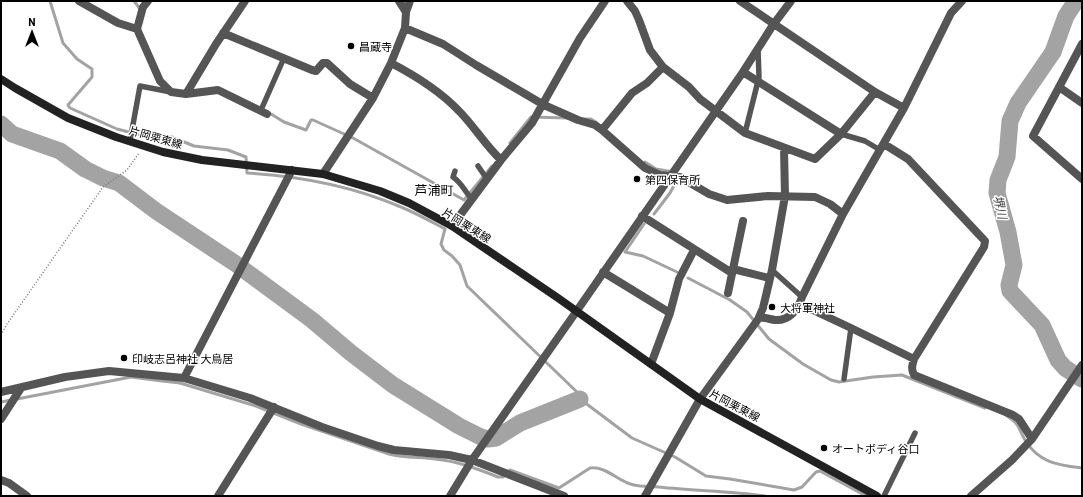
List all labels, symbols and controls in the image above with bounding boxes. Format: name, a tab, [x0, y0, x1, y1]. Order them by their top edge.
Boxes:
north arrow	[12, 12, 52, 52]
text: N	[28, 15, 36, 28]
place label: 昌蔵寺	[359, 40, 392, 53]
marker: 昌蔵寺	[346, 41, 356, 51]
street label: 片岡栗東線	[128, 123, 184, 151]
place label: 第四保育所	[645, 173, 701, 186]
marker: 第四保育所	[632, 174, 642, 184]
district label: 芦浦町	[414, 182, 454, 198]
water label: 堺川	[992, 194, 1011, 222]
street label: 片岡栗東線	[440, 205, 494, 245]
place label: 大将軍神社	[780, 301, 835, 314]
marker: 大将軍神社	[767, 302, 777, 312]
place label: 印岐志呂神社 大鳥居	[132, 352, 233, 365]
marker: 印岐志呂神社 大鳥居	[119, 353, 129, 363]
street label: 片岡栗東線	[708, 386, 762, 424]
place label: オートボディ谷口	[832, 442, 919, 455]
marker: オートボディ谷口	[819, 443, 829, 453]

